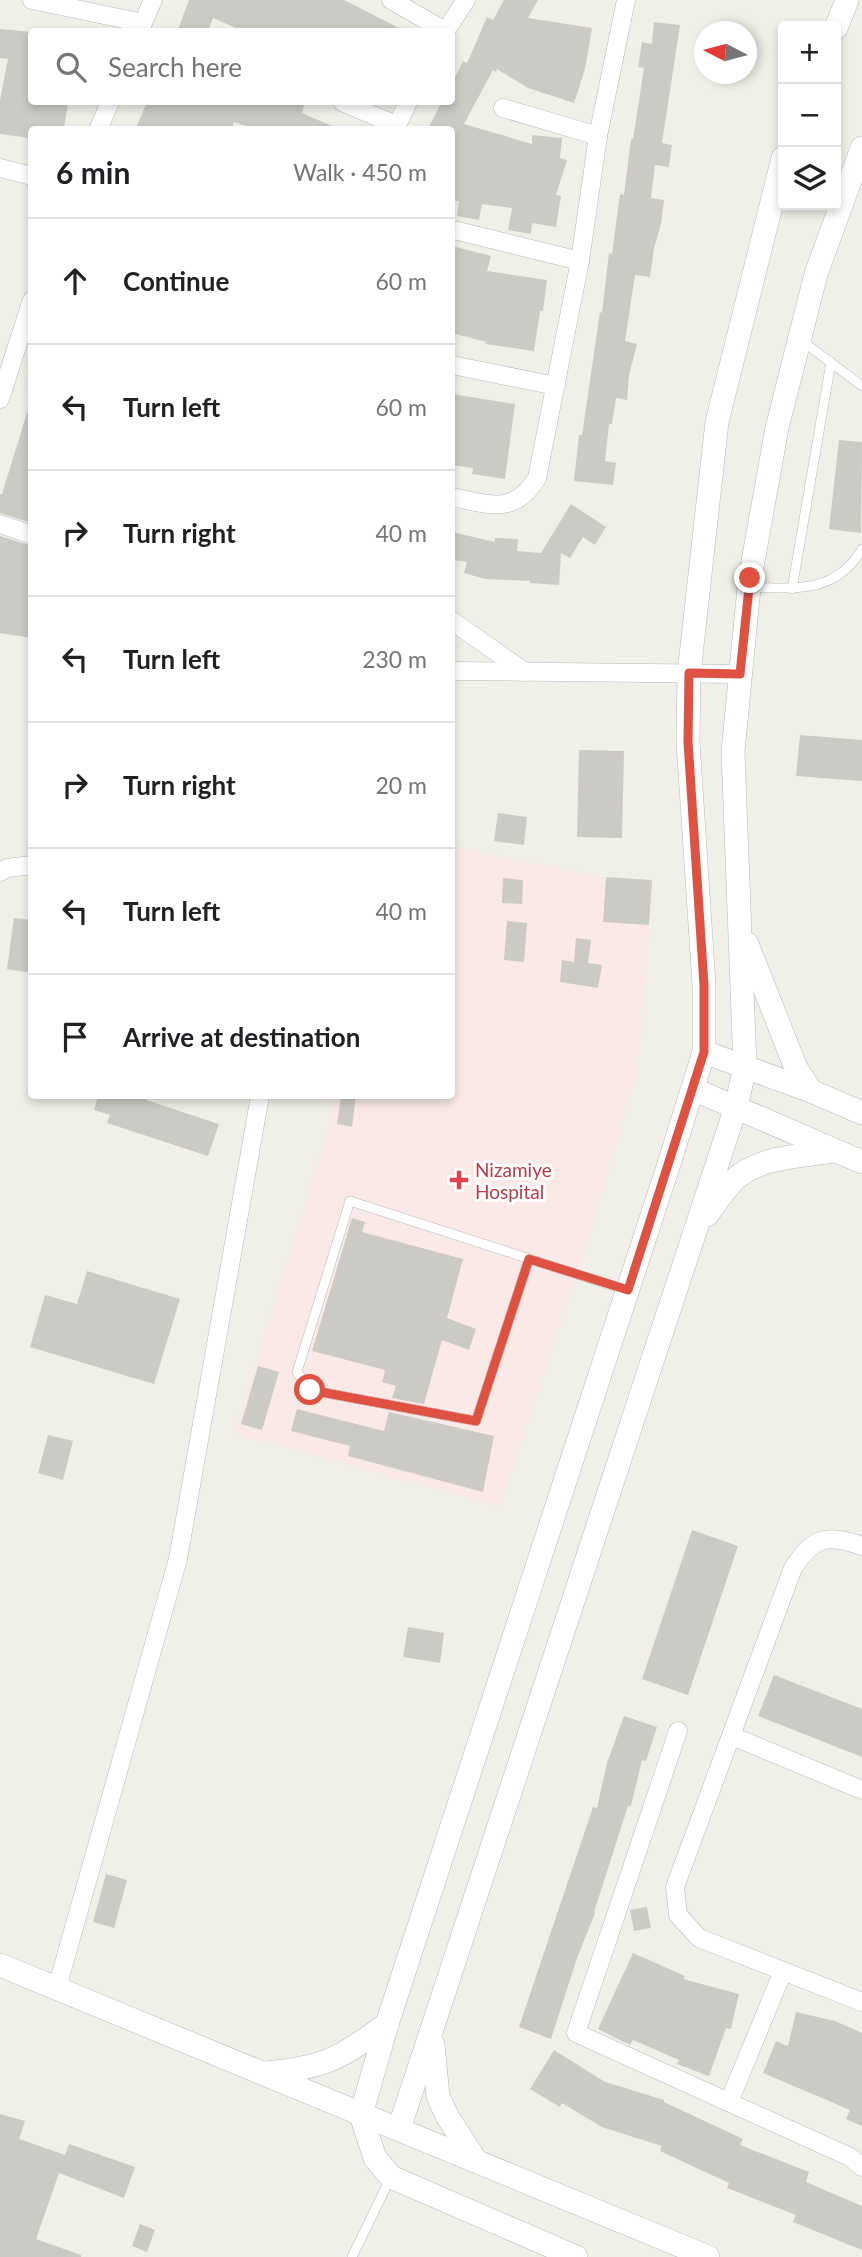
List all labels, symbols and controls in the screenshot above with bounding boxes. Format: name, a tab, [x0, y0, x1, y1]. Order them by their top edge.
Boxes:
north arrow	[694, 21, 757, 84]
map controls	[778, 21, 841, 210]
button: +	[778, 21, 841, 84]
search box	[28, 28, 455, 105]
icon: search	[52, 48, 90, 86]
text: Search here	[108, 51, 242, 83]
button: −	[778, 84, 841, 147]
button: layers	[778, 147, 841, 210]
text: 6 min	[56, 154, 130, 190]
text: Walk · 450 m	[293, 158, 427, 186]
icon: ahead	[56, 262, 94, 300]
text: Continue	[123, 265, 229, 297]
text: 60 m	[376, 267, 427, 295]
icon: left	[56, 388, 94, 426]
text: Turn left	[123, 391, 220, 423]
text: 60 m	[376, 393, 427, 421]
icon: right	[56, 514, 94, 552]
text: Turn right	[123, 517, 236, 549]
text: 40 m	[376, 519, 427, 547]
route end	[734, 562, 765, 593]
icon: left	[56, 640, 94, 678]
text: Turn left	[123, 643, 220, 675]
text: 230 m	[362, 645, 427, 673]
icon: right	[56, 766, 94, 804]
text: Turn right	[123, 769, 236, 801]
text: 20 m	[376, 771, 427, 799]
icon: left	[56, 892, 94, 930]
text: Turn left	[123, 895, 220, 927]
text: 40 m	[376, 897, 427, 925]
icon: arrive	[56, 1018, 94, 1056]
text: Arrive at destination	[123, 1021, 360, 1053]
place label: Nizamiye Hospital	[475, 1158, 552, 1203]
marker: Nizamiye Hospital	[449, 1170, 469, 1190]
route start	[294, 1374, 325, 1405]

